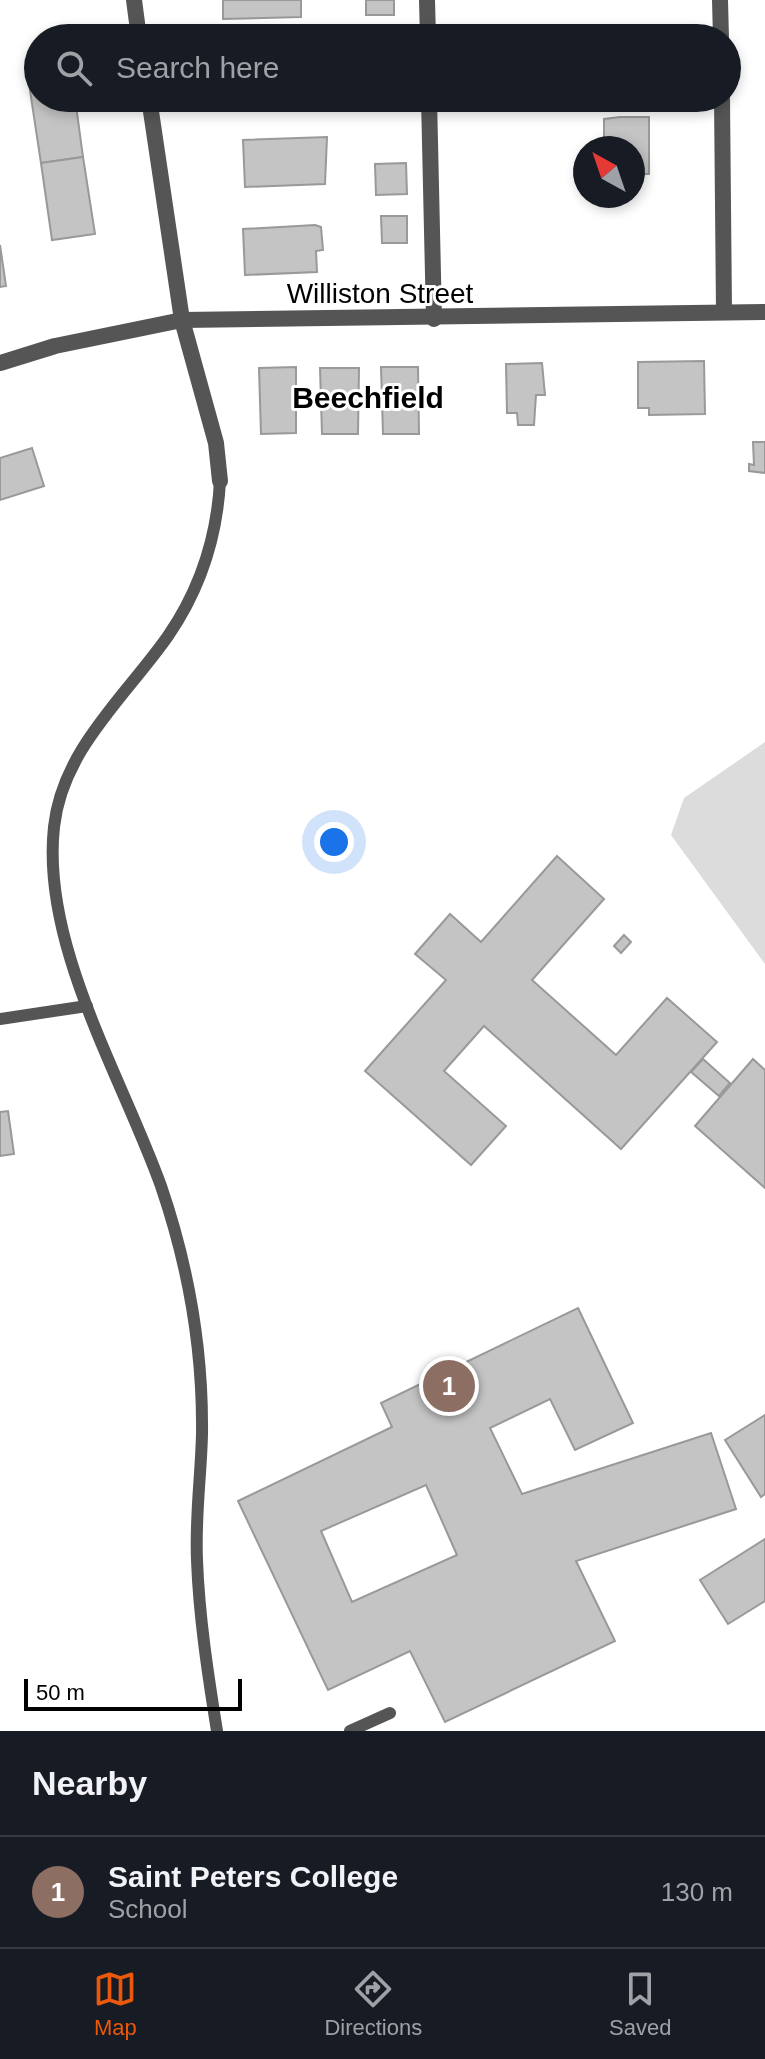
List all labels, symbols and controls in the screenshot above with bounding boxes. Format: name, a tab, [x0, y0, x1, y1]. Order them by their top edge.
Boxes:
search box	[24, 24, 741, 112]
icon: search	[52, 46, 96, 90]
text: Search here	[116, 51, 279, 84]
north arrow	[573, 136, 645, 208]
street label: Williston Street	[287, 278, 474, 309]
district label: Beechfield	[292, 381, 444, 414]
your location	[314, 822, 354, 862]
pin: 1	[423, 1356, 475, 1416]
scale bar	[24, 1675, 242, 1711]
text: 50 m	[36, 1680, 85, 1705]
text: Nearby	[32, 1764, 147, 1802]
text: Saint Peters College	[108, 1860, 398, 1893]
text: 1	[51, 1877, 65, 1907]
text: 130 m	[661, 1877, 733, 1907]
text: School	[108, 1894, 188, 1924]
tab: Map	[93, 1967, 137, 2041]
tab: Directions	[324, 1967, 422, 2041]
tab: Saved	[609, 1967, 672, 2041]

